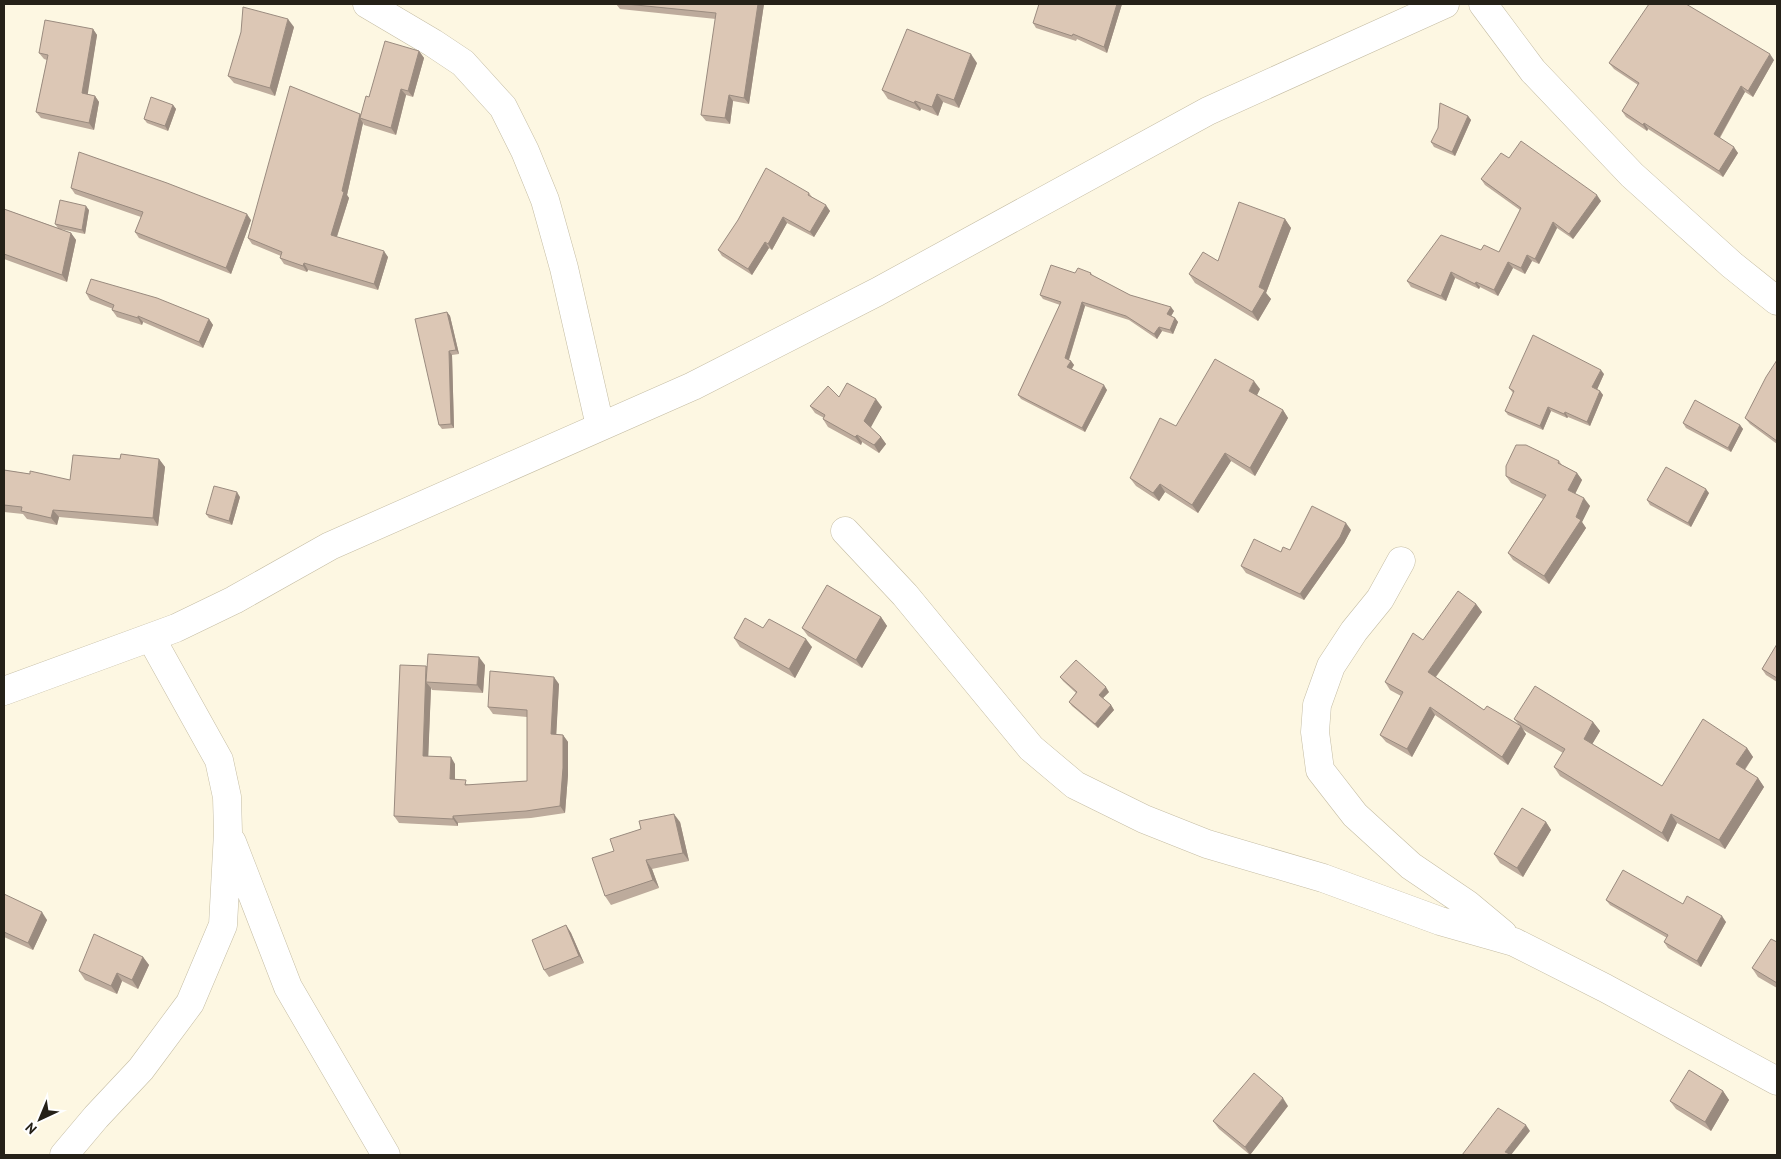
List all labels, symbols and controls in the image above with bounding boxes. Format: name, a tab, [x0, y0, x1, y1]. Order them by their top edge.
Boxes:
north arrow	[15, 1094, 65, 1144]
text: N	[21, 1119, 41, 1138]

